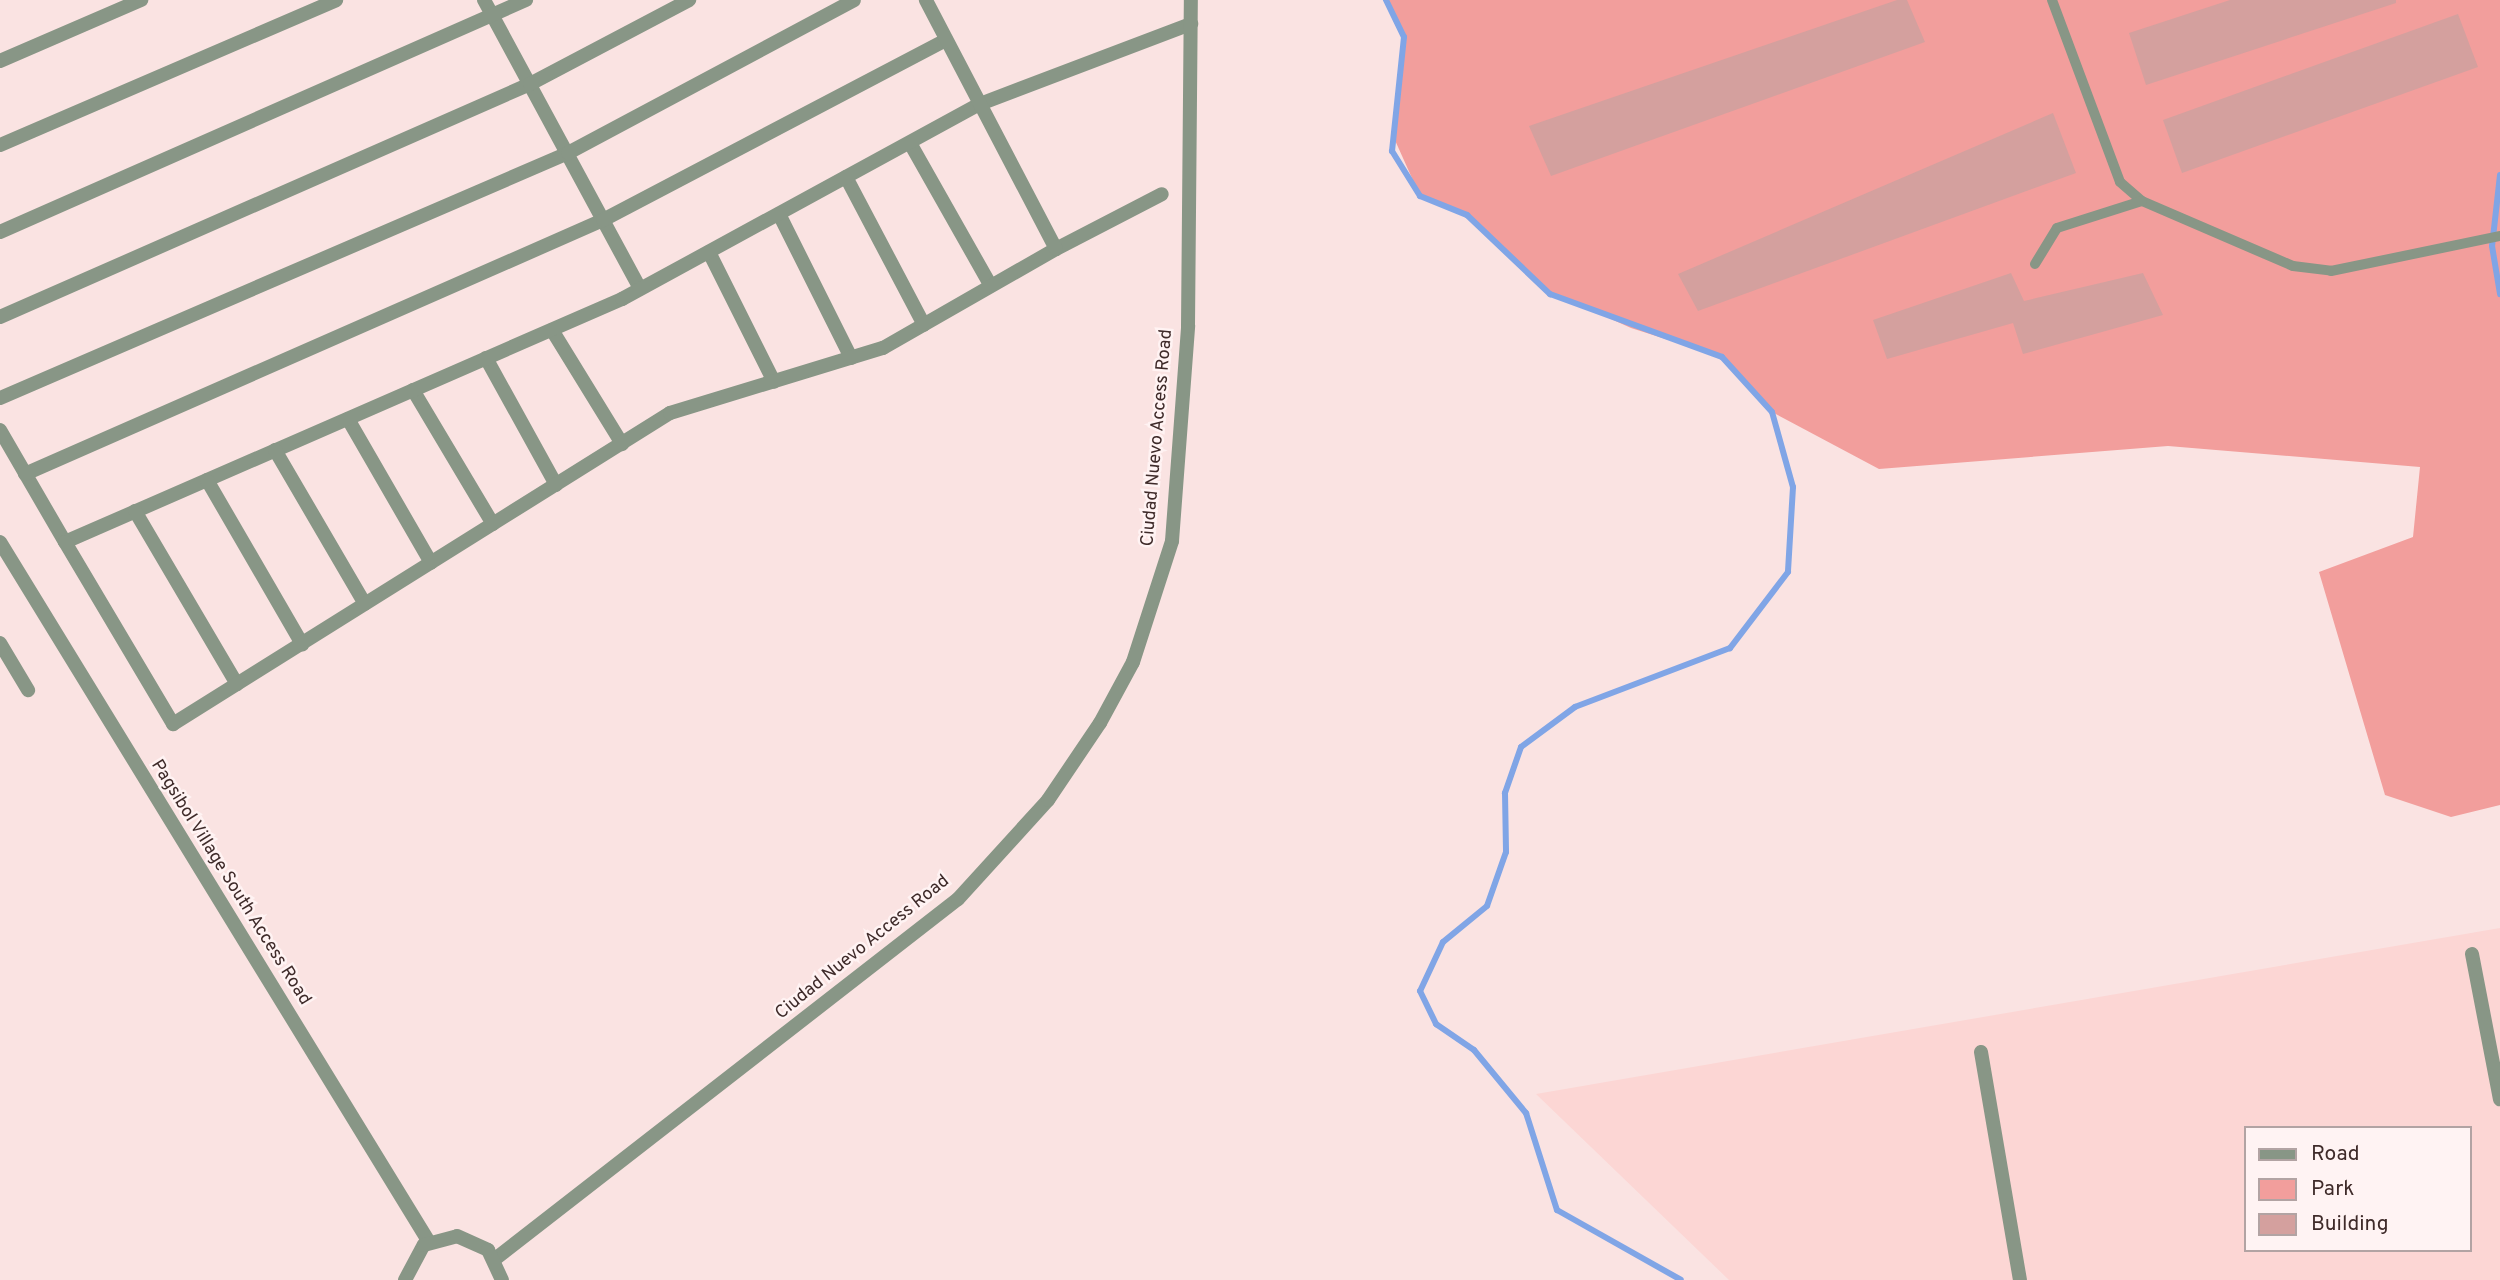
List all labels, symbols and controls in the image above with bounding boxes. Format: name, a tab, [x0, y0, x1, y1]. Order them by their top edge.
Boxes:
street label: Ciudad Nuevo Access Road	[1138, 328, 1178, 548]
street label: Pagsibol Village South Access Road	[145, 756, 315, 1010]
street label: Ciudad Nuevo Access Road	[771, 871, 955, 1025]
legend	[2244, 1126, 2472, 1252]
text: Road	[2311, 1141, 2360, 1168]
text: Park	[2311, 1176, 2354, 1203]
text: Building	[2311, 1211, 2389, 1238]

